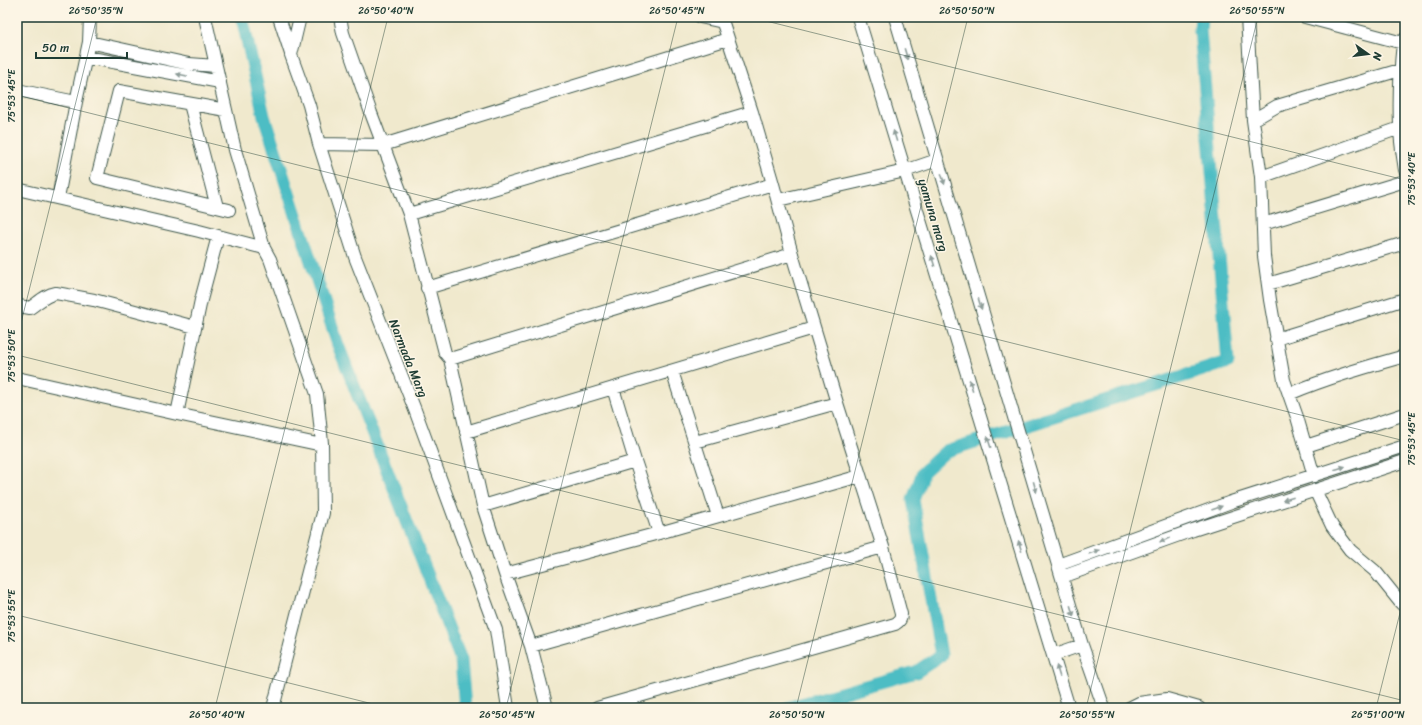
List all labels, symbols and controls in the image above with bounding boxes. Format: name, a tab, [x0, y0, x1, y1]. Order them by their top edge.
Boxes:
text: 26°50'35"N	[69, 2, 123, 20]
text: 26°50'40"N	[358, 2, 414, 20]
text: 26°50'45"N	[649, 2, 705, 20]
text: 26°50'50"N	[939, 2, 995, 20]
text: 26°50'55"N	[1229, 2, 1285, 20]
scale bar	[36, 34, 127, 60]
north arrow	[1348, 34, 1388, 74]
text: 50 m	[42, 37, 69, 59]
one-way arrow	[903, 49, 909, 61]
text: N	[1367, 49, 1388, 63]
text: 75°53'45"E	[3, 68, 21, 123]
one-way arrow	[175, 72, 188, 78]
one-way arrow	[892, 130, 898, 142]
text: 75°53'40"E	[1403, 151, 1421, 206]
one-way arrow	[940, 173, 946, 185]
street label: yamuna marg	[911, 176, 956, 255]
one-way arrow	[930, 254, 936, 266]
one-way arrow	[977, 298, 983, 310]
street label: Narmada Marg	[382, 315, 435, 401]
text: 75°53'50"E	[3, 328, 21, 383]
one-way arrow	[968, 379, 974, 391]
text: 75°53'45"E	[1403, 411, 1421, 466]
one-way arrow	[986, 436, 992, 448]
one-way arrow	[1335, 465, 1347, 471]
one-way arrow	[1032, 481, 1038, 493]
one-way arrow	[1281, 496, 1293, 502]
one-way arrow	[1211, 504, 1223, 510]
one-way arrow	[1158, 538, 1170, 544]
one-way arrow	[1017, 540, 1023, 552]
one-way arrow	[1089, 548, 1101, 554]
text: 75°53'55"E	[3, 588, 21, 643]
one-way arrow	[1069, 606, 1075, 618]
one-way arrow	[1055, 664, 1061, 676]
text: 26°50'40"N	[189, 706, 245, 724]
text: 26°50'45"N	[479, 706, 535, 724]
text: 26°50'50"N	[769, 706, 825, 724]
text: 26°50'55"N	[1059, 706, 1115, 724]
text: 26°51'00"N	[1351, 706, 1405, 724]

